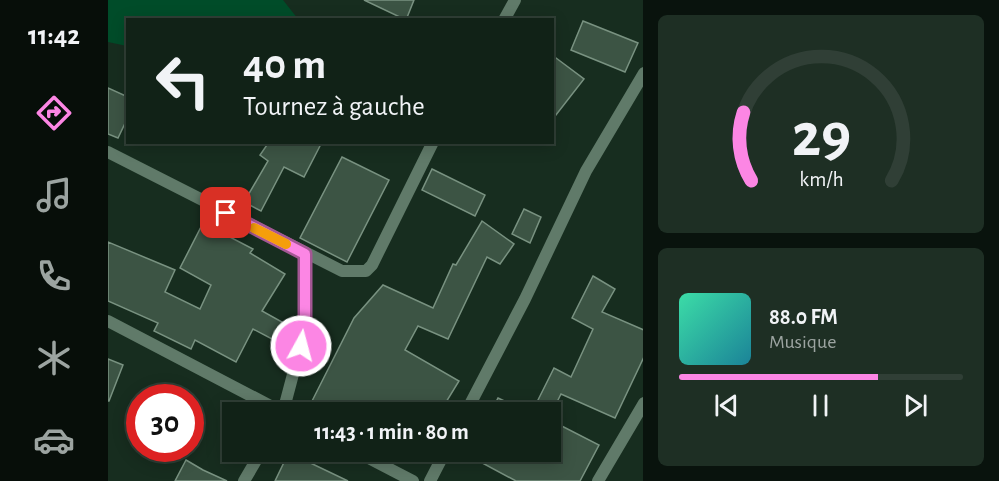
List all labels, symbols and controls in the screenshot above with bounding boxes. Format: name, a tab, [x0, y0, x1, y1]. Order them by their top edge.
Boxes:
text: 11:42	[28, 22, 80, 49]
icon: left	[144, 42, 222, 120]
text: 40 m	[243, 44, 326, 86]
icon: directions	[33, 92, 75, 134]
text: Tournez à gauche	[243, 93, 425, 120]
text: 29	[791, 105, 851, 167]
text: km/h	[799, 169, 843, 190]
icon: music	[33, 174, 75, 216]
pin	[200, 187, 251, 238]
icon: arrive	[209, 196, 242, 229]
icon: phone	[33, 255, 75, 297]
text: 88.0 FM	[769, 306, 838, 328]
position arrow	[269, 314, 333, 378]
text: Musique	[769, 332, 836, 352]
icon: climate	[33, 337, 75, 379]
speed limit sign: 30	[126, 384, 204, 462]
icon: previous	[710, 389, 743, 422]
icon: pause	[804, 389, 837, 422]
icon: next	[899, 389, 932, 422]
icon: car	[33, 419, 75, 461]
text: 11:43 · 1 min · 80 m	[314, 421, 469, 443]

